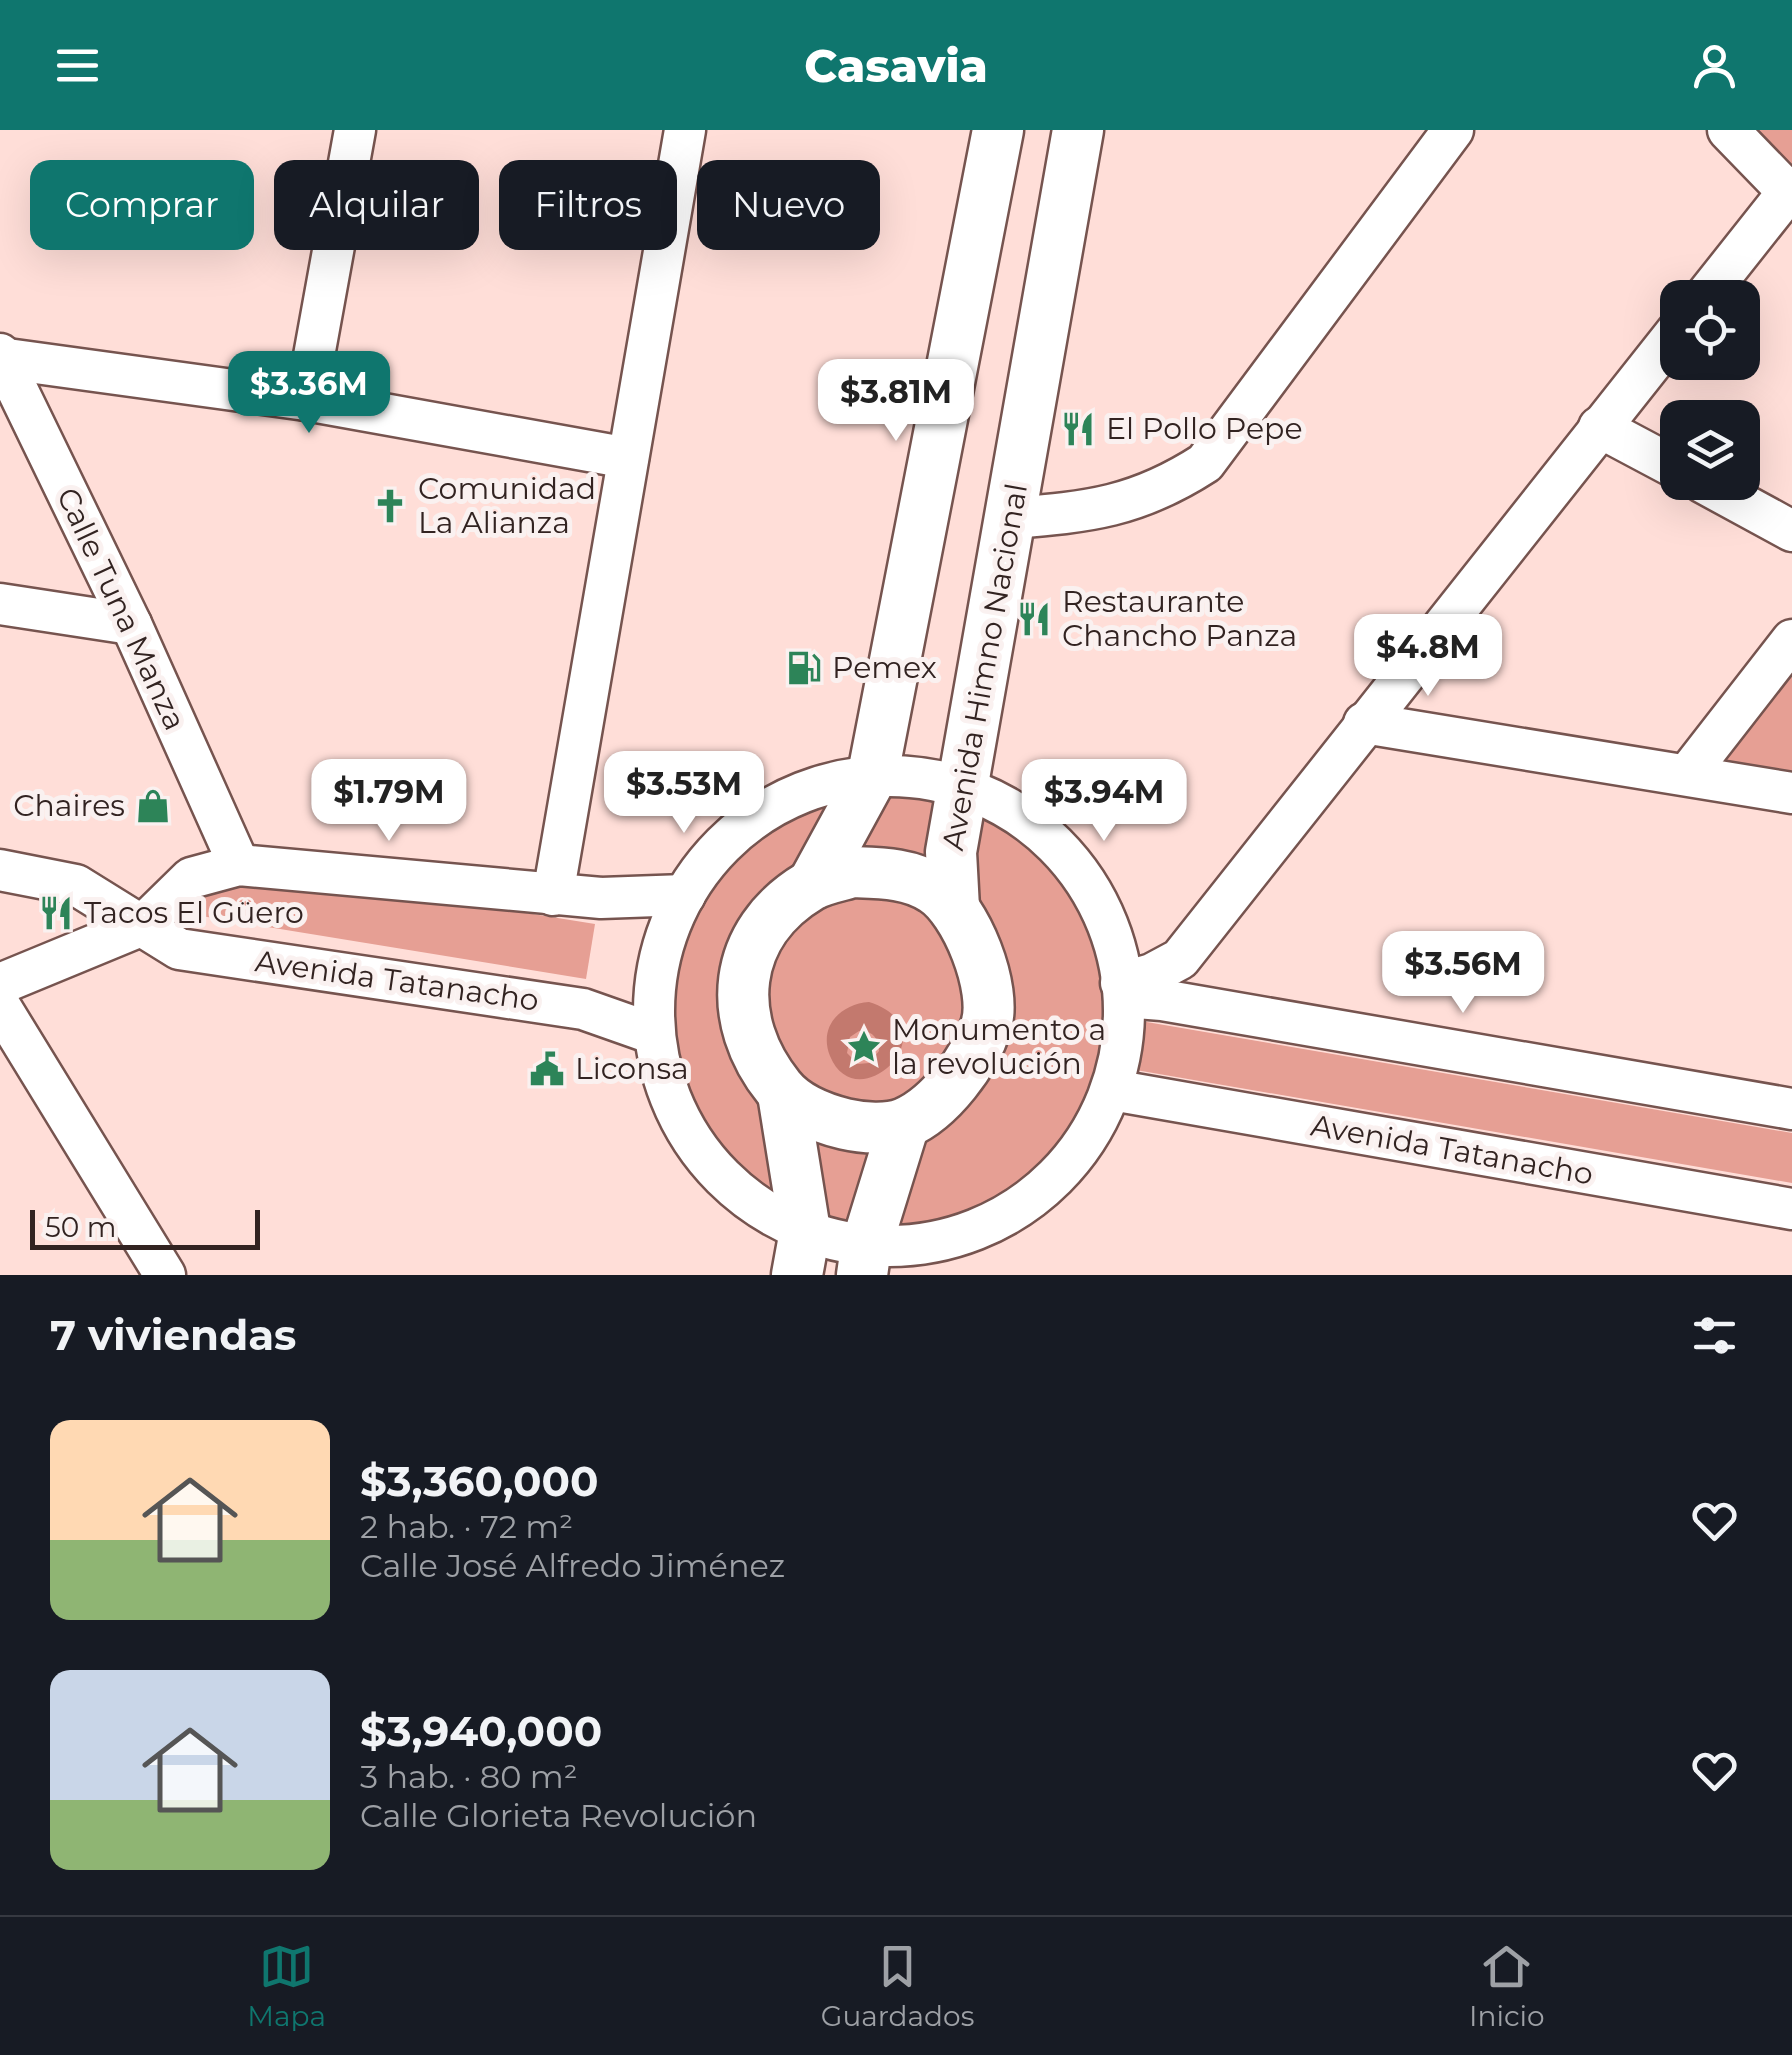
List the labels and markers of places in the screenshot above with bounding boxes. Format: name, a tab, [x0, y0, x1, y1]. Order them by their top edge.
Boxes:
pin: $3.36M	[228, 351, 390, 436]
pin: $3.81M	[815, 359, 977, 444]
restaurant icon: El Pollo Pepe	[1059, 410, 1097, 448]
place label: El Pollo Pepe	[1106, 410, 1303, 447]
place label: Comunidad La Alianza	[418, 470, 596, 541]
church icon: Comunidad La Alianza	[371, 487, 409, 525]
place label: Restaurante Chancho Panza	[1062, 583, 1297, 654]
restaurant icon: Restaurante Chancho Panza	[1015, 600, 1053, 638]
pin: $4.8M	[1358, 614, 1498, 699]
fuel station icon: Pemex	[785, 649, 823, 687]
place label: Pemex	[832, 649, 937, 686]
pin: $3.53M	[603, 751, 765, 836]
pin: $1.79M	[308, 759, 470, 844]
pin: $3.94M	[1023, 759, 1185, 844]
place label: Chaires	[13, 787, 125, 824]
shop icon: Chaires	[134, 787, 172, 825]
restaurant icon: Tacos El Güero	[37, 894, 75, 932]
place label: Tacos El Güero	[84, 894, 304, 931]
pin: $3.56M	[1382, 931, 1544, 1016]
place label: Monumento a la revolución	[892, 1011, 1106, 1082]
place icon: Monumento a la revolución	[845, 1028, 883, 1066]
public building icon: Liconsa	[528, 1050, 566, 1088]
place label: Liconsa	[575, 1050, 689, 1087]

